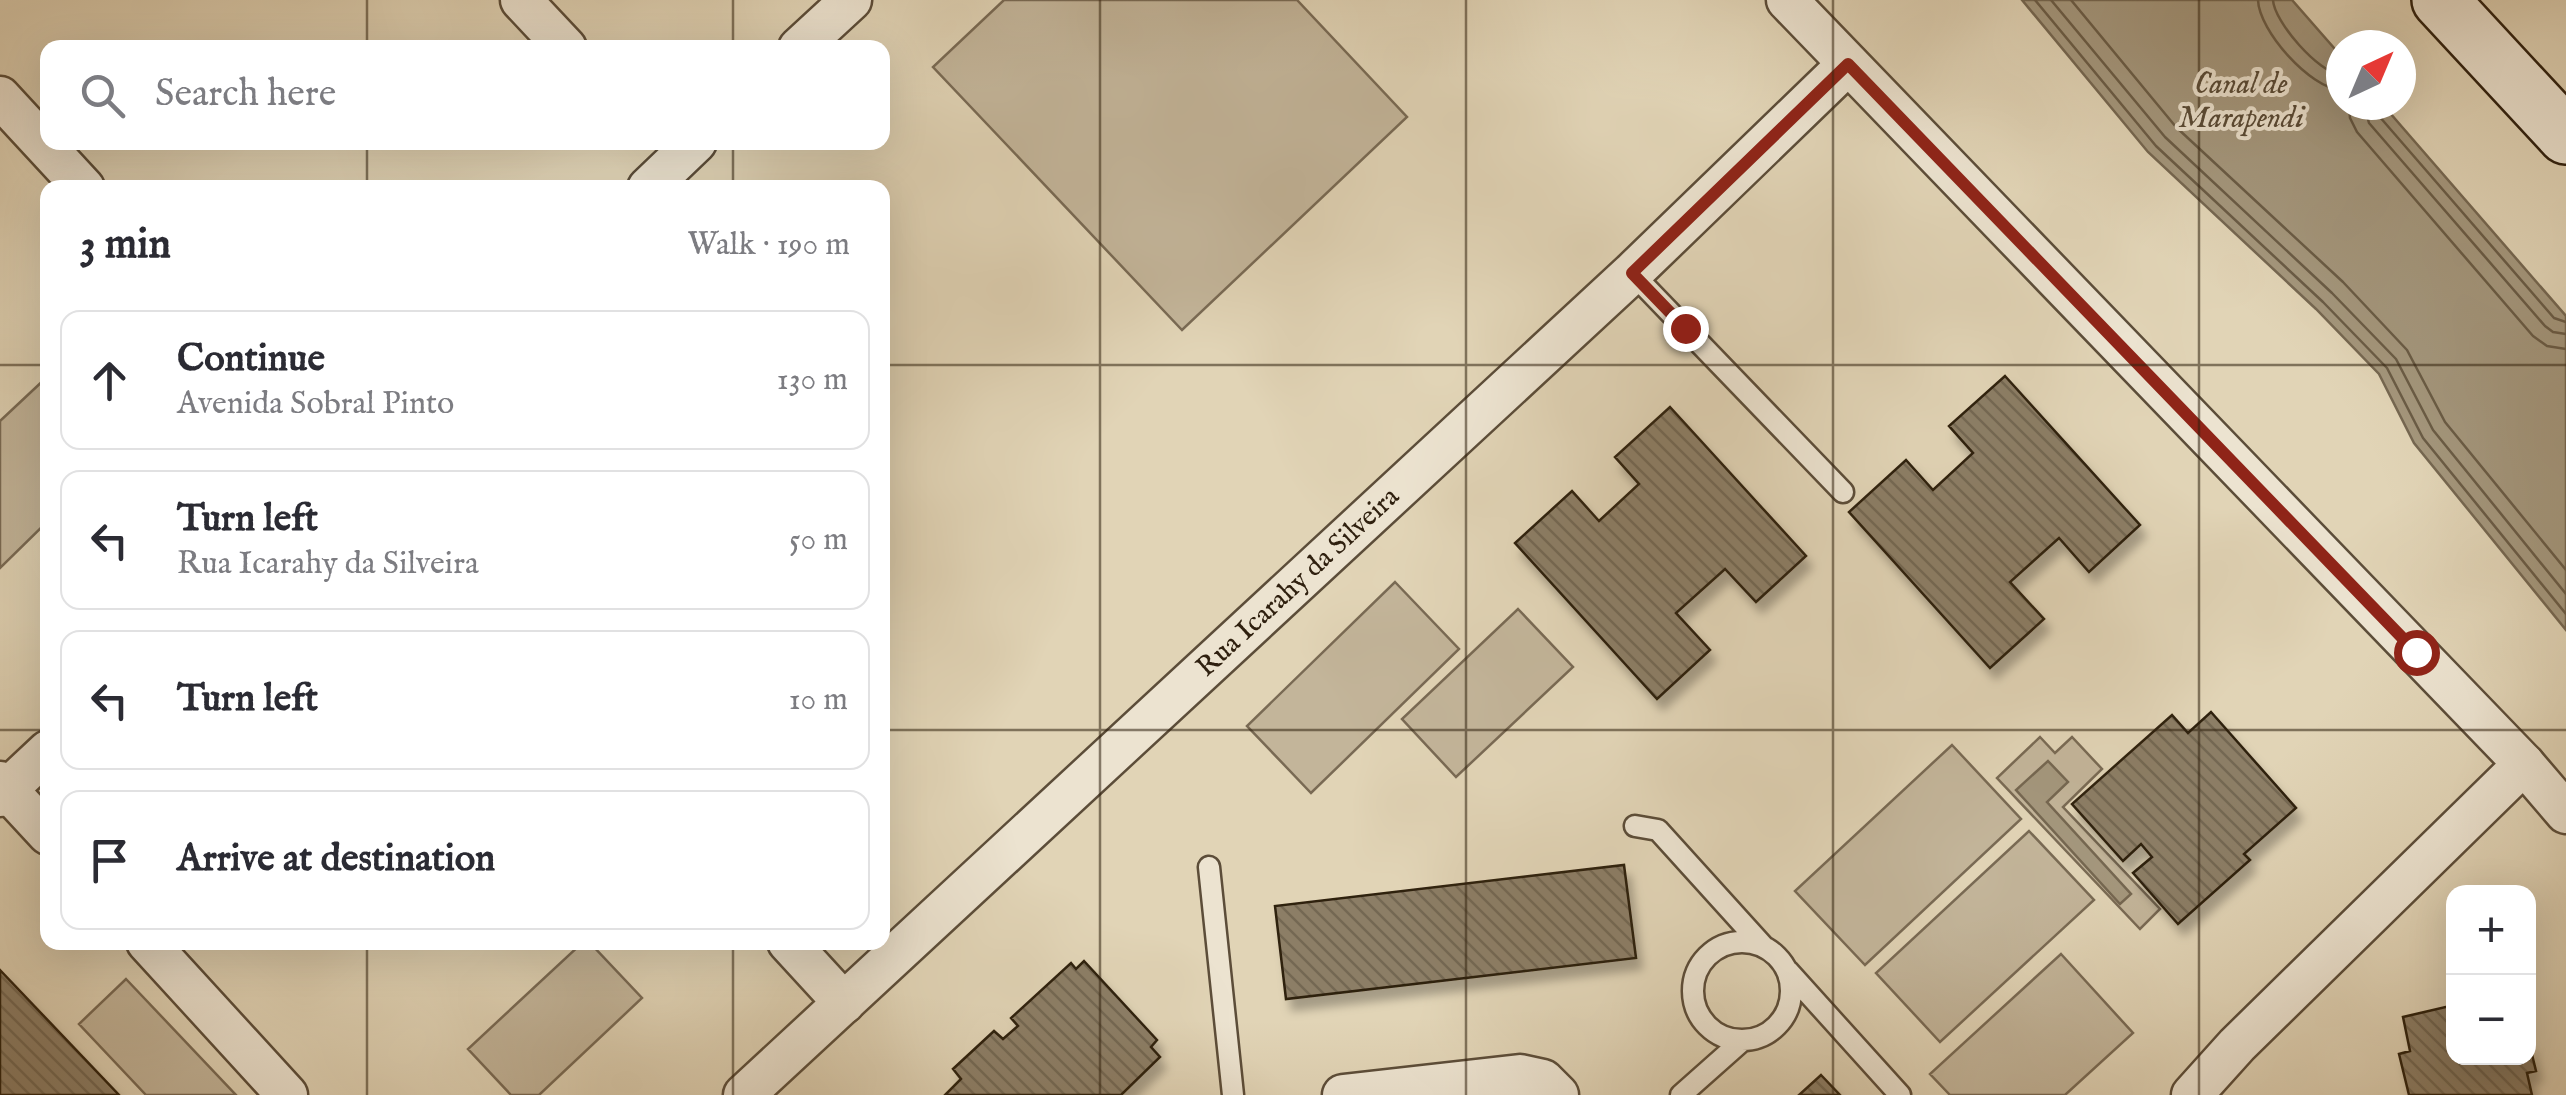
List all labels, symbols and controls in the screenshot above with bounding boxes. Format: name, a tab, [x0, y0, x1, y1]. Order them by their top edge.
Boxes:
north arrow	[2326, 30, 2416, 120]
search box	[40, 40, 890, 150]
water label: Canal de Marapendi	[2178, 66, 2306, 138]
icon: search	[75, 68, 130, 123]
text: Search here	[155, 71, 336, 119]
text: 3 min	[80, 219, 171, 272]
text: Walk · 190 m	[687, 225, 850, 266]
route end	[1663, 306, 1709, 352]
text: Continue	[177, 336, 325, 384]
icon: ahead	[82, 353, 137, 408]
text: 130 m	[777, 360, 848, 401]
text: Avenida Sobral Pinto	[177, 384, 454, 425]
street label: Rua Icarahy da Silveira	[1189, 479, 1408, 685]
text: Turn left	[177, 496, 318, 544]
icon: left	[82, 513, 137, 568]
text: 50 m	[789, 520, 848, 561]
text: Rua Icarahy da Silveira	[177, 544, 479, 585]
route start	[2394, 630, 2440, 676]
icon: left	[82, 673, 137, 728]
text: Turn left	[177, 676, 318, 724]
text: 10 m	[789, 680, 848, 721]
icon: arrive	[82, 833, 137, 888]
text: Arrive at destination	[177, 836, 495, 884]
map controls	[2446, 885, 2536, 1065]
button: +	[2446, 885, 2536, 975]
button: −	[2446, 975, 2536, 1065]

